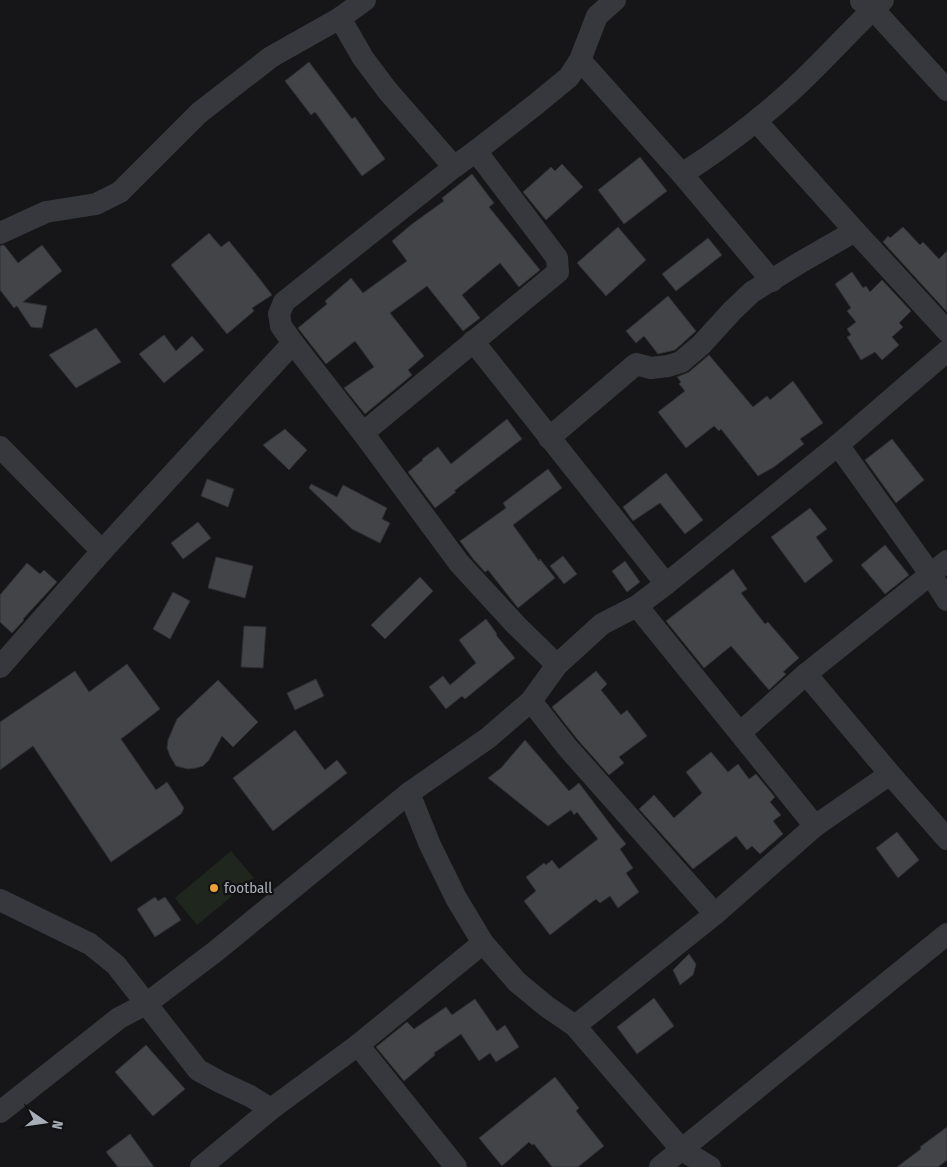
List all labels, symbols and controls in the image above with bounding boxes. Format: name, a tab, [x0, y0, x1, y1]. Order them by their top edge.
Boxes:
place label: football	[224, 879, 272, 897]
marker: football	[208, 882, 220, 894]
north arrow	[20, 1097, 70, 1147]
text: N	[48, 1119, 66, 1131]

